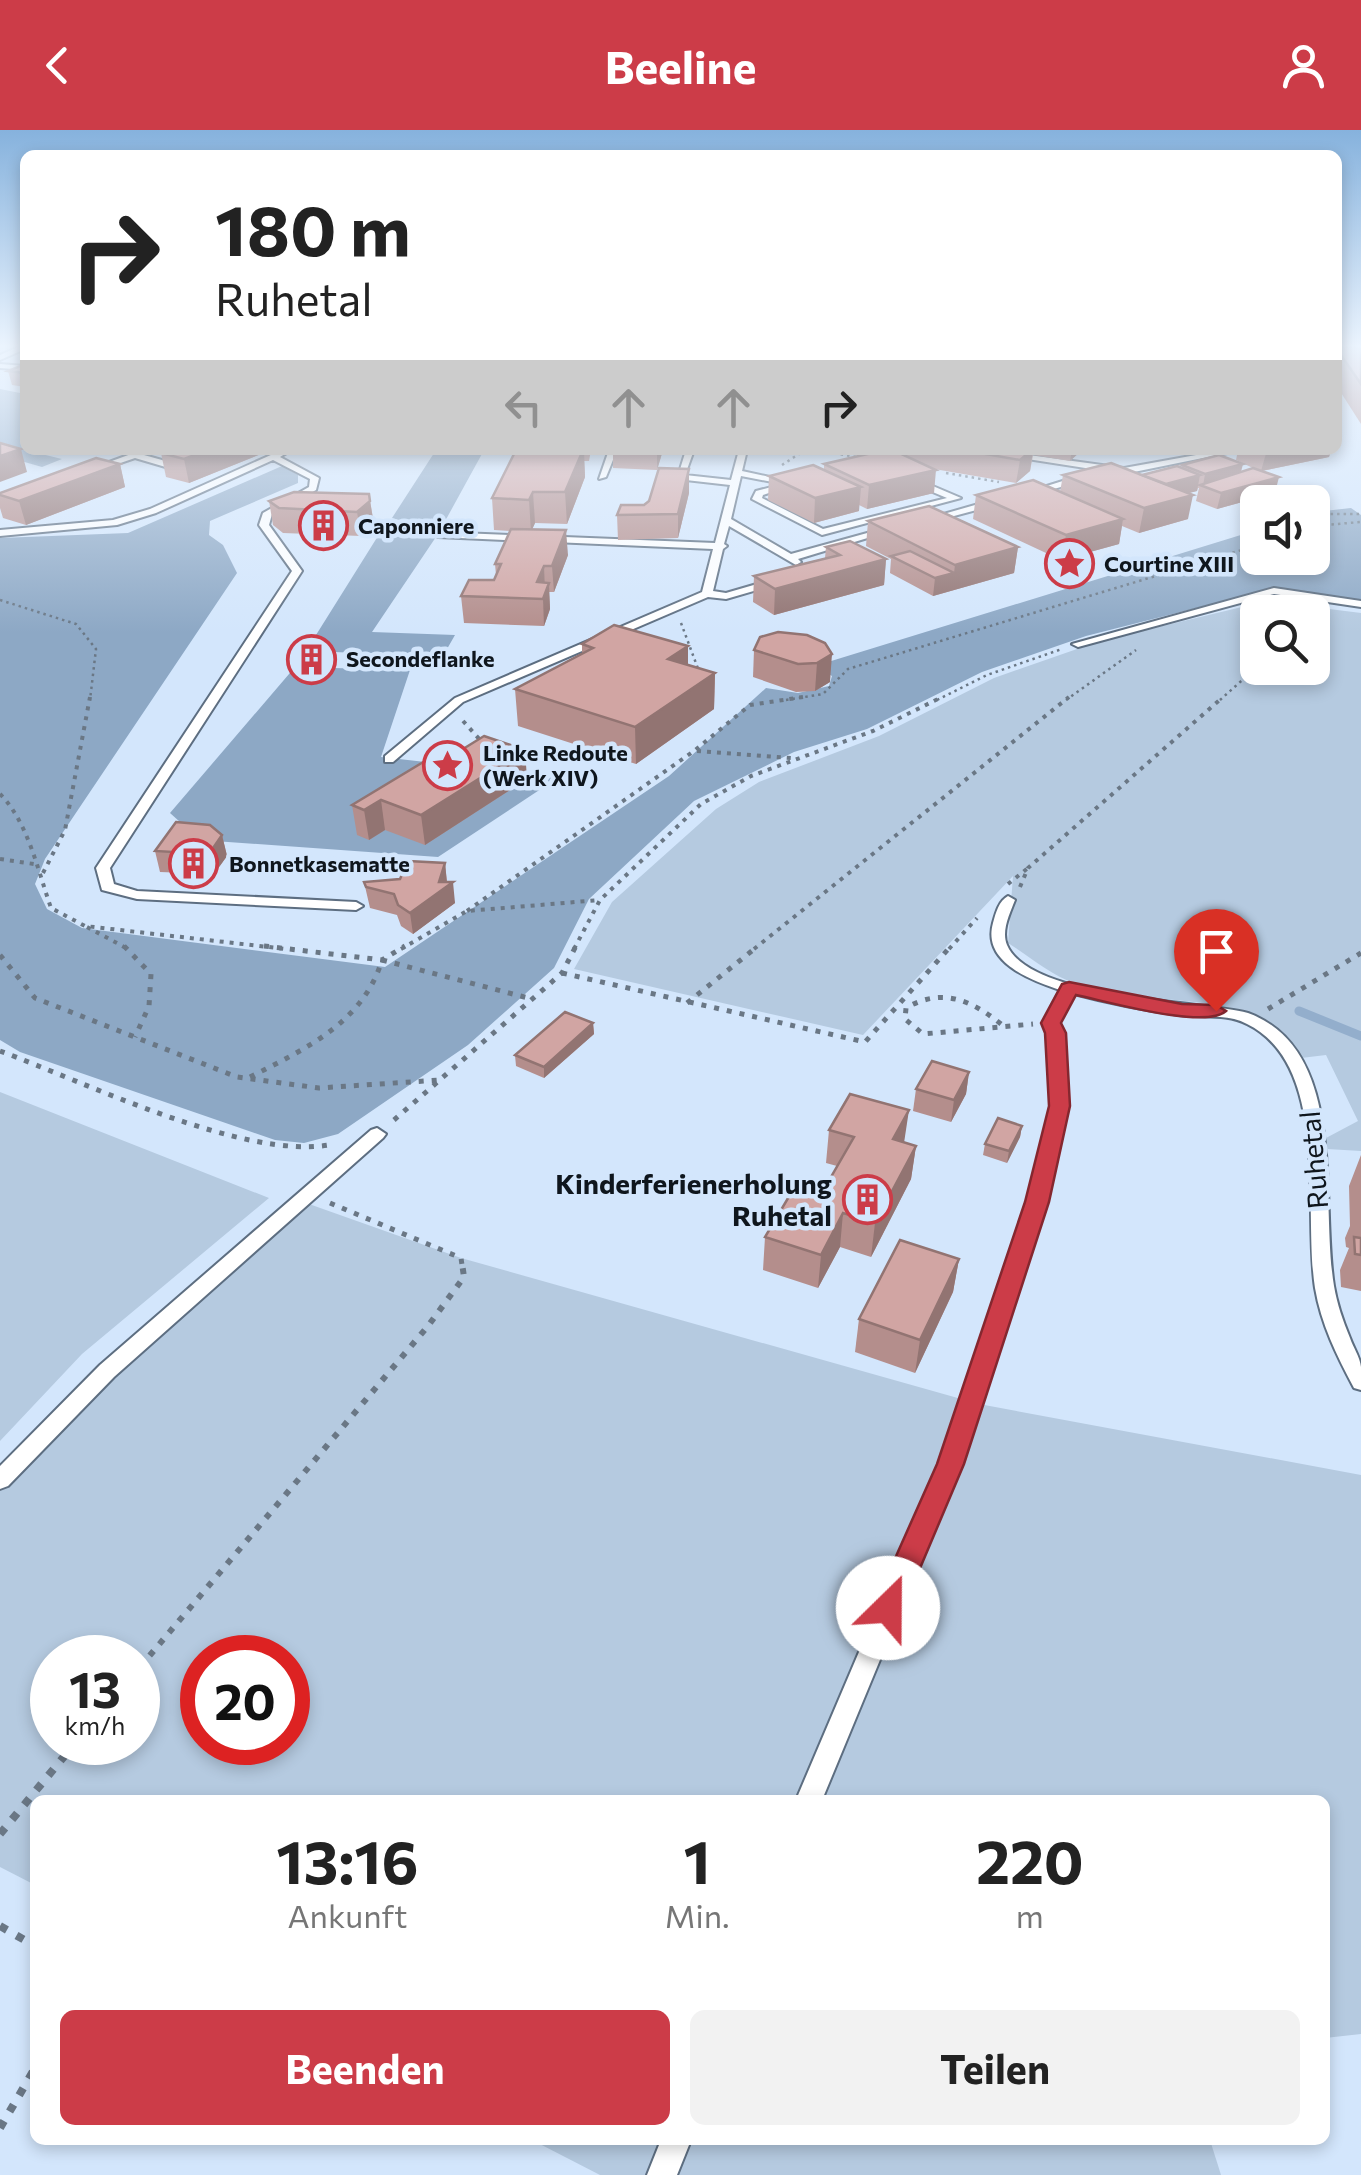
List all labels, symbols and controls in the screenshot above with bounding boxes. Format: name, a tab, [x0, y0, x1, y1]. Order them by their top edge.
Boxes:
icon: back	[30, 38, 85, 93]
text: Beeline	[605, 38, 756, 93]
icon: person	[1276, 38, 1331, 93]
text: 180 m	[215, 185, 411, 270]
icon: right	[50, 190, 180, 320]
text: Ruhetal	[215, 270, 373, 325]
icon: left	[496, 380, 551, 435]
icon: ahead	[601, 380, 656, 435]
icon: ahead	[706, 380, 761, 435]
icon: right	[811, 380, 866, 435]
map controls	[1240, 485, 1330, 685]
button: sound	[1240, 485, 1330, 575]
building icon: Caponniere	[297, 500, 349, 552]
place label: Caponniere	[358, 512, 474, 539]
place icon: Courtine XIII	[1043, 538, 1095, 590]
place label: Courtine XIII	[1104, 550, 1234, 577]
button: search	[1240, 595, 1330, 685]
building icon: Secondeflanke	[285, 633, 337, 685]
place label: Secondeflanke	[346, 645, 495, 672]
place label: Linke Redoute (Werk XIV)	[483, 739, 628, 791]
place icon: Linke Redoute (Werk XIV)	[422, 740, 474, 792]
building icon: Bonnetkasematte	[168, 838, 220, 890]
place label: Bonnetkasematte	[229, 850, 410, 877]
pin	[1174, 909, 1259, 1012]
icon: arrive	[1189, 924, 1244, 979]
street label: Ruhetal	[1292, 1110, 1334, 1210]
place label: Kinderferienerholung Ruhetal	[555, 1166, 832, 1232]
building icon: Kinderferienerholung Ruhetal	[841, 1174, 893, 1226]
position arrow	[836, 1556, 940, 1660]
speed limit sign: 20	[180, 1635, 310, 1765]
text: 13	[69, 1657, 121, 1718]
text: km/h	[65, 1710, 125, 1740]
text: 13:16	[276, 1823, 418, 1896]
text: 1	[684, 1823, 711, 1896]
text: 220	[976, 1823, 1084, 1896]
text: Ankunft	[288, 1895, 407, 1935]
text: Min.	[665, 1895, 730, 1935]
text: m	[1016, 1895, 1044, 1935]
button: Beenden	[60, 2010, 670, 2125]
button: Teilen	[690, 2010, 1300, 2125]

